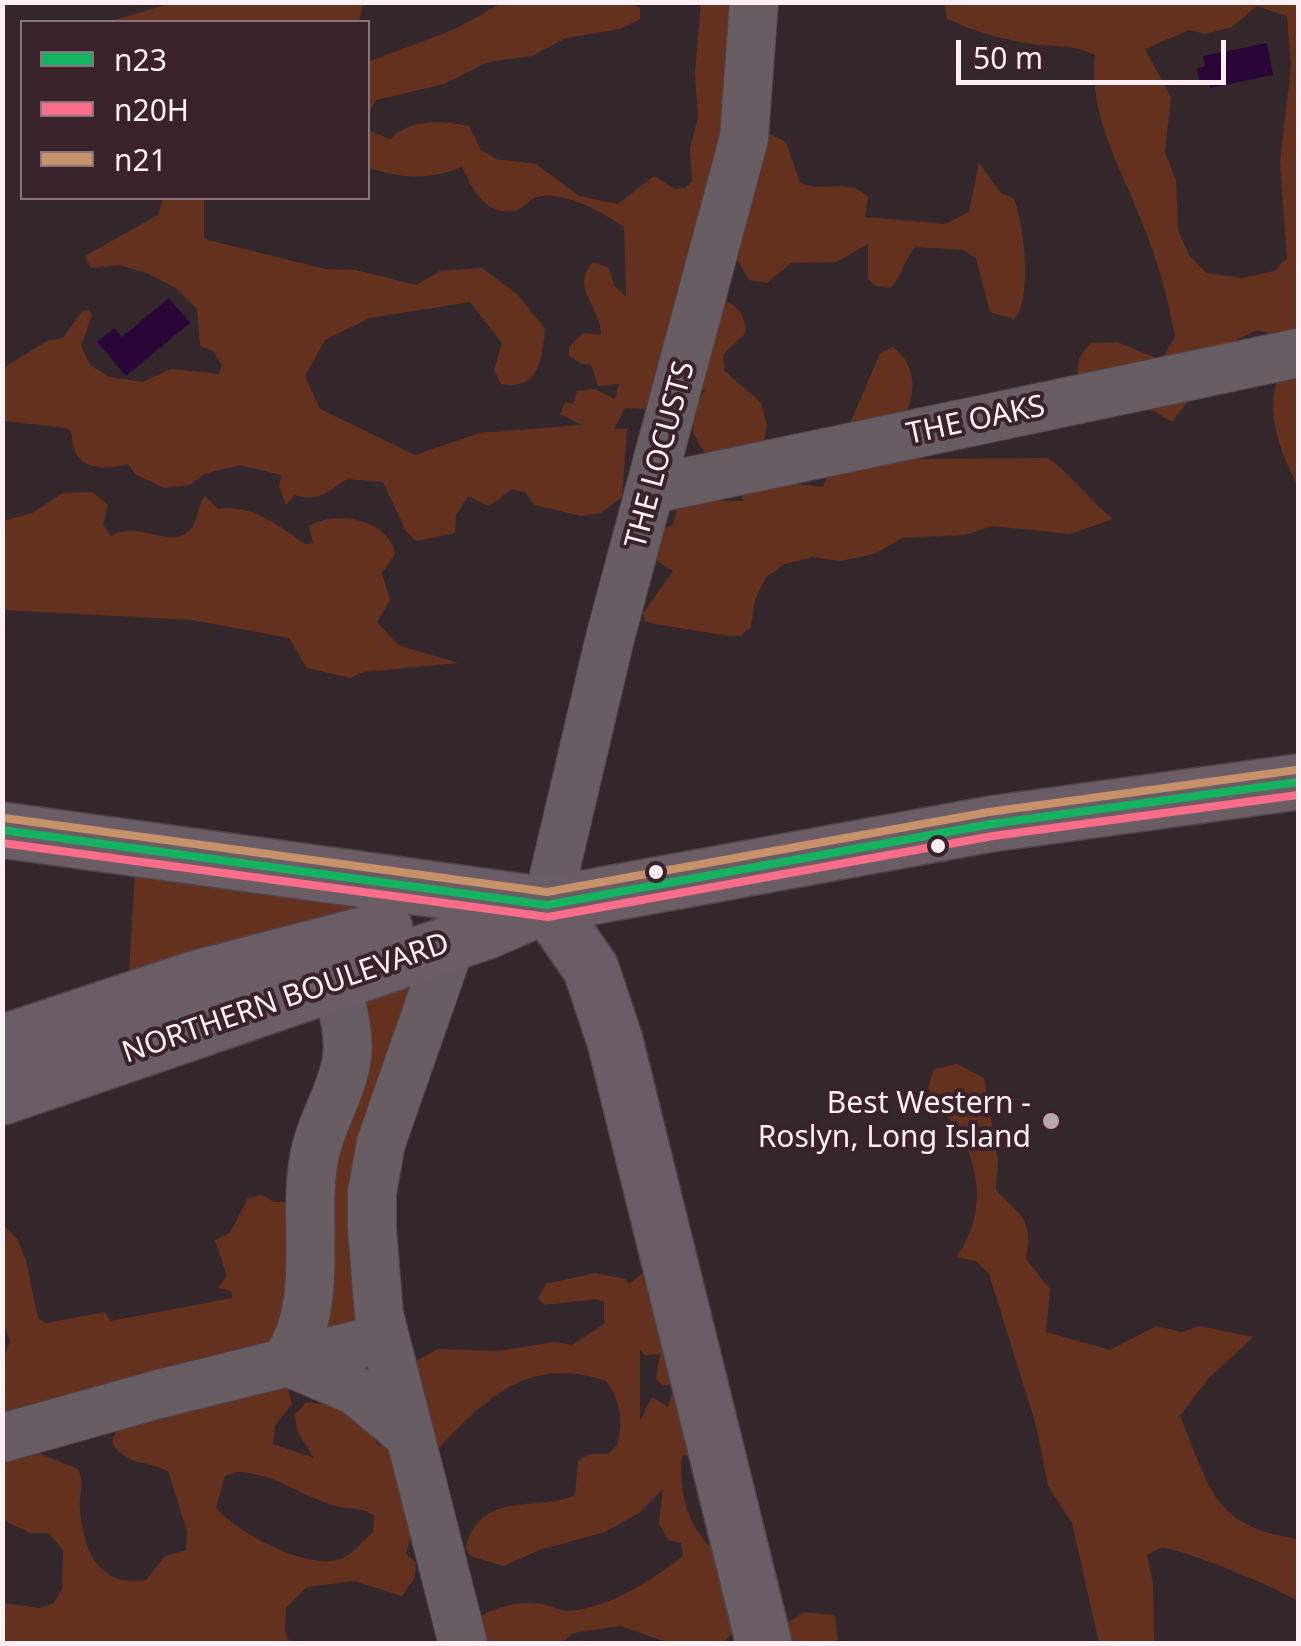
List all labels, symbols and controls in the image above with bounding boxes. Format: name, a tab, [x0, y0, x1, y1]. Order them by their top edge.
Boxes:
legend	[20, 20, 370, 200]
scale bar	[961, 20, 1231, 82]
text: 50 m	[973, 37, 1043, 78]
text: n23	[114, 39, 167, 80]
text: n20H	[114, 89, 189, 130]
text: n21	[114, 139, 167, 180]
street label: THE LOCUSTS	[619, 357, 703, 553]
street label: THE OAKS	[904, 389, 1048, 453]
unlabelled marker	[928, 836, 948, 856]
unlabelled marker	[646, 862, 666, 882]
street label: NORTHERN BOULEVARD	[118, 926, 454, 1072]
place label: Best Western - Roslyn, Long Island	[758, 1086, 1031, 1156]
marker: Best Western - Roslyn, Long Island	[1040, 1110, 1062, 1132]

